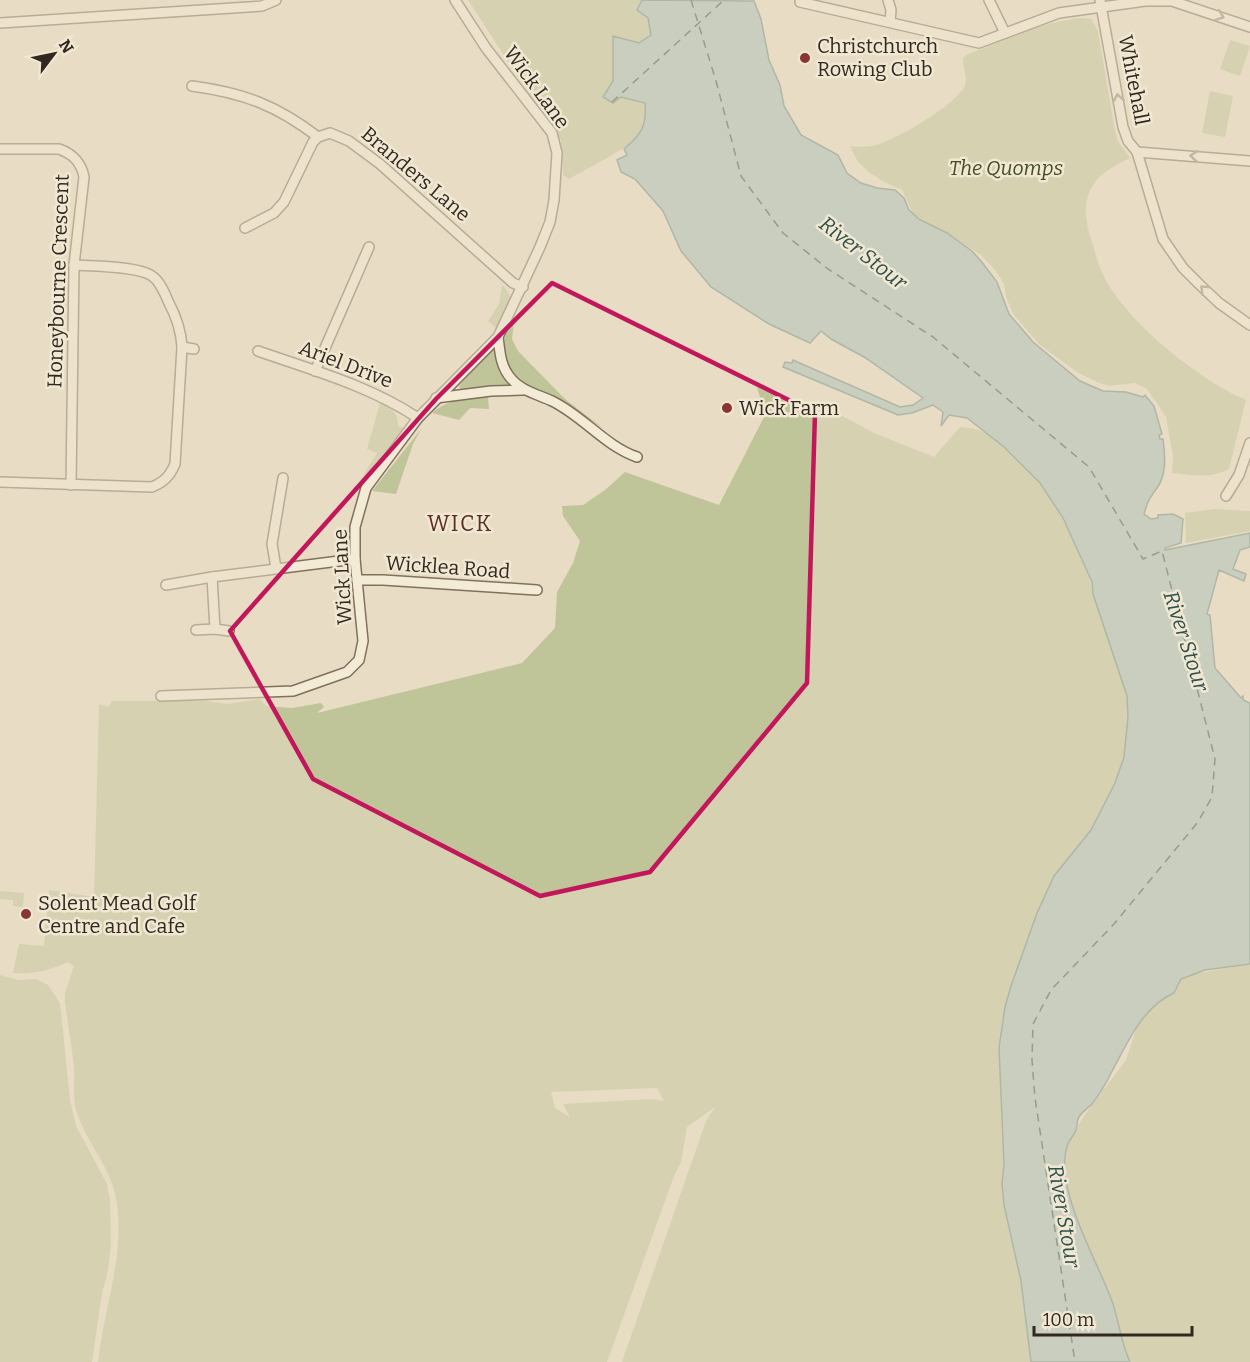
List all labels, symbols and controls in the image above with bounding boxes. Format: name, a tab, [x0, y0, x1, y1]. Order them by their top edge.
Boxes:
one-way arrow	[1214, 9, 1225, 22]
north arrow	[24, 24, 84, 84]
street label: Whitehall	[1113, 33, 1155, 127]
place label: Christchurch Rowing Club	[817, 34, 939, 81]
text: N	[55, 36, 78, 57]
street label: Wick Lane	[499, 41, 575, 133]
marker: Christchurch Rowing Club	[798, 51, 812, 65]
one-way arrow	[1112, 93, 1125, 103]
street label: Branders Lane	[357, 122, 475, 226]
one-way arrow	[1189, 150, 1198, 163]
park label: The Quomps	[949, 156, 1063, 180]
street label: Honeybourne Crescent	[42, 174, 74, 388]
water label: River Stour	[814, 211, 913, 296]
one-way arrow	[1201, 285, 1211, 296]
street label: Ariel Drive	[296, 335, 396, 393]
place label: Wick Farm	[739, 396, 839, 420]
marker: Wick Farm	[720, 401, 734, 415]
district label: WICK	[427, 510, 493, 537]
street label: Wick Lane	[328, 528, 356, 626]
street label: Wicklea Road	[385, 551, 511, 583]
water label: River Stour	[1158, 587, 1215, 696]
place label: Solent Mead Golf Centre and Cafe	[38, 891, 198, 938]
marker: Solent Mead Golf Centre and Cafe	[19, 907, 33, 921]
water label: River Stour	[1042, 1162, 1086, 1271]
scale bar	[1034, 1299, 1192, 1337]
text: 100 m	[1043, 1309, 1094, 1331]

